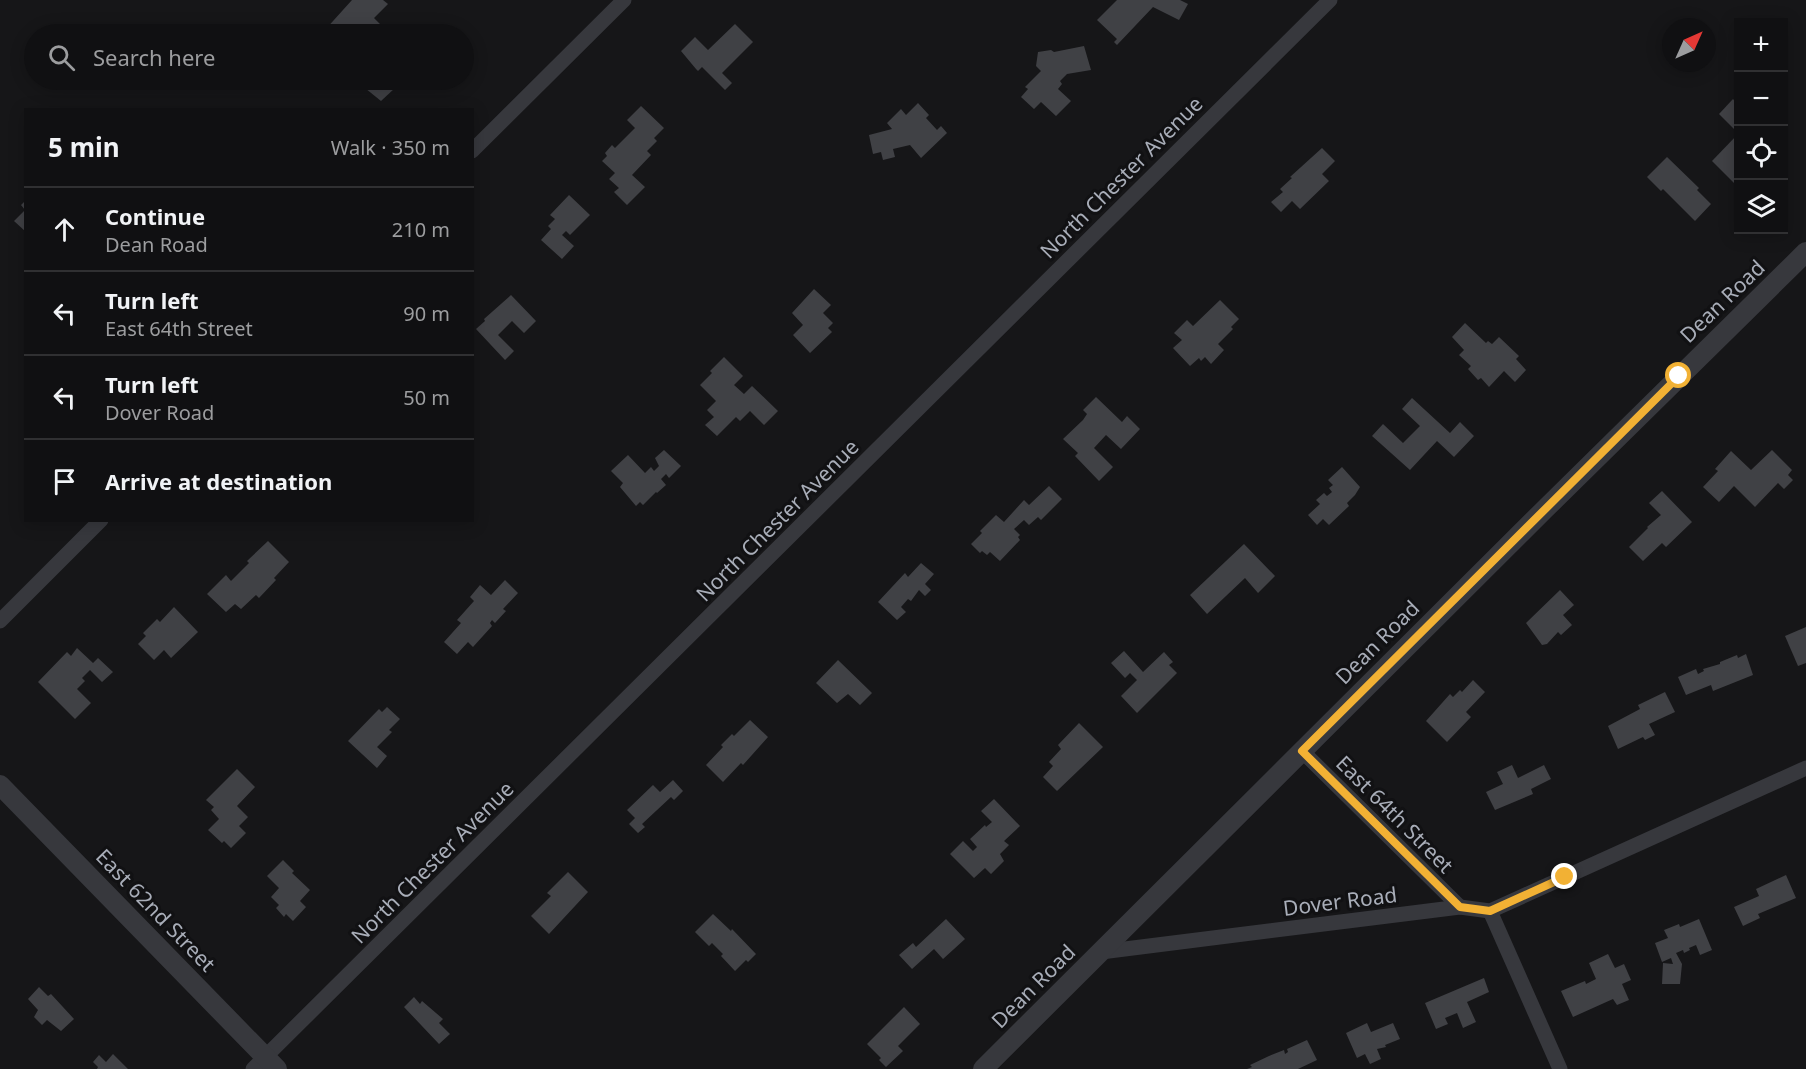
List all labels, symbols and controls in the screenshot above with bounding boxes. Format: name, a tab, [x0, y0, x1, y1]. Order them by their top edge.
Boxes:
north arrow	[1662, 18, 1716, 72]
map controls	[1734, 18, 1788, 234]
button: +	[1734, 18, 1788, 72]
search box	[24, 24, 474, 90]
icon: search	[45, 41, 78, 74]
text: Search here	[93, 42, 215, 72]
button: −	[1734, 72, 1788, 126]
street label: North Chester Avenue	[1034, 90, 1208, 264]
button: locate	[1734, 126, 1788, 180]
text: 5 min	[48, 129, 120, 165]
text: Walk · 350 m	[331, 134, 450, 161]
button: layers	[1734, 180, 1788, 234]
text: Continue	[105, 201, 205, 231]
icon: ahead	[48, 213, 81, 246]
text: 210 m	[392, 216, 450, 243]
text: Dean Road	[105, 231, 208, 258]
street label: Dean Road	[1673, 253, 1771, 349]
text: Turn left	[105, 285, 199, 315]
icon: left	[48, 297, 81, 330]
text: 90 m	[403, 300, 450, 327]
text: East 64th Street	[105, 315, 253, 342]
route start	[1665, 362, 1691, 388]
text: Turn left	[105, 369, 199, 399]
icon: left	[48, 381, 81, 414]
text: 50 m	[403, 384, 450, 411]
text: Dover Road	[105, 399, 214, 426]
street label: North Chester Avenue	[690, 433, 864, 607]
icon: arrive	[48, 465, 81, 498]
text: Arrive at destination	[105, 466, 332, 496]
street label: Dean Road	[1329, 594, 1425, 690]
street label: East 64th Street	[1330, 749, 1460, 879]
street label: North Chester Avenue	[345, 775, 519, 949]
street label: East 62nd Street	[90, 843, 222, 978]
route end	[1551, 863, 1577, 889]
street label: Dover Road	[1281, 880, 1399, 922]
street label: Dean Road	[985, 938, 1081, 1034]

